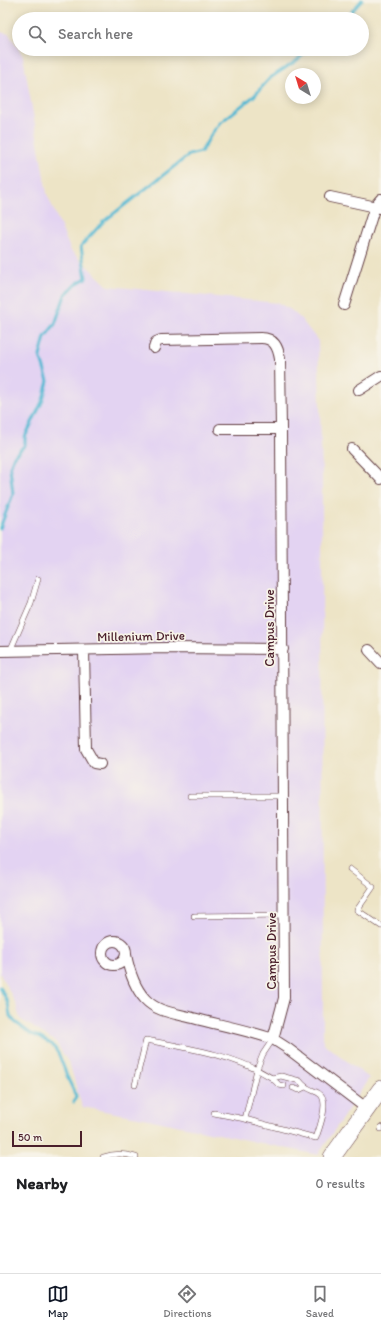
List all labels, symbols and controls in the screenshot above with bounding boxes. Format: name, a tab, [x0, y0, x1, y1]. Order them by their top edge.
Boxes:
search box	[12, 12, 369, 56]
icon: search	[26, 23, 48, 45]
text: Search here	[58, 25, 133, 43]
north arrow	[285, 68, 321, 104]
street label: Campus Drive	[262, 589, 277, 667]
street label: Millenium Drive	[97, 628, 185, 644]
street label: Campus Drive	[264, 912, 279, 990]
scale bar	[12, 1129, 82, 1148]
text: 50 m	[18, 1131, 42, 1144]
text: Nearby	[16, 1173, 68, 1193]
text: 0 results	[315, 1176, 365, 1191]
tab: Map	[47, 1283, 69, 1320]
tab: Directions	[163, 1283, 212, 1320]
tab: Saved	[306, 1283, 334, 1320]

